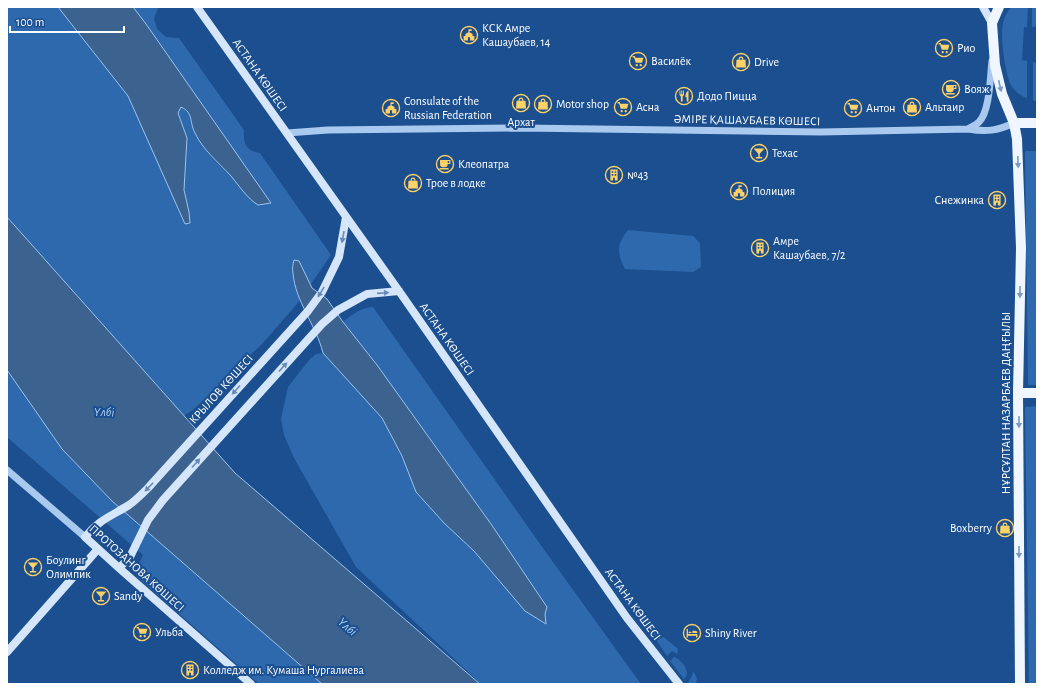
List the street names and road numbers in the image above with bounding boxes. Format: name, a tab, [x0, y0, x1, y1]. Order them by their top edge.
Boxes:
street label: АСТАНА КӨШЕСІ	[230, 36, 290, 114]
street label: ӘМІРЕ ҚАШАУБАЕВ КӨШЕСІ	[674, 113, 820, 127]
street label: АСТАНА КӨШЕСІ	[417, 300, 477, 378]
street label: НҰРСҰЛТАН НАЗАРБАЕВ ДАҢҒЫЛЫ	[1000, 312, 1012, 494]
street label: КРЫЛОВ КӨШЕСІ	[187, 352, 255, 426]
street label: ПРОТОЗАНОВА КӨШЕСІ	[87, 522, 187, 614]
street label: АСТАНА КӨШЕСІ	[603, 566, 663, 642]

